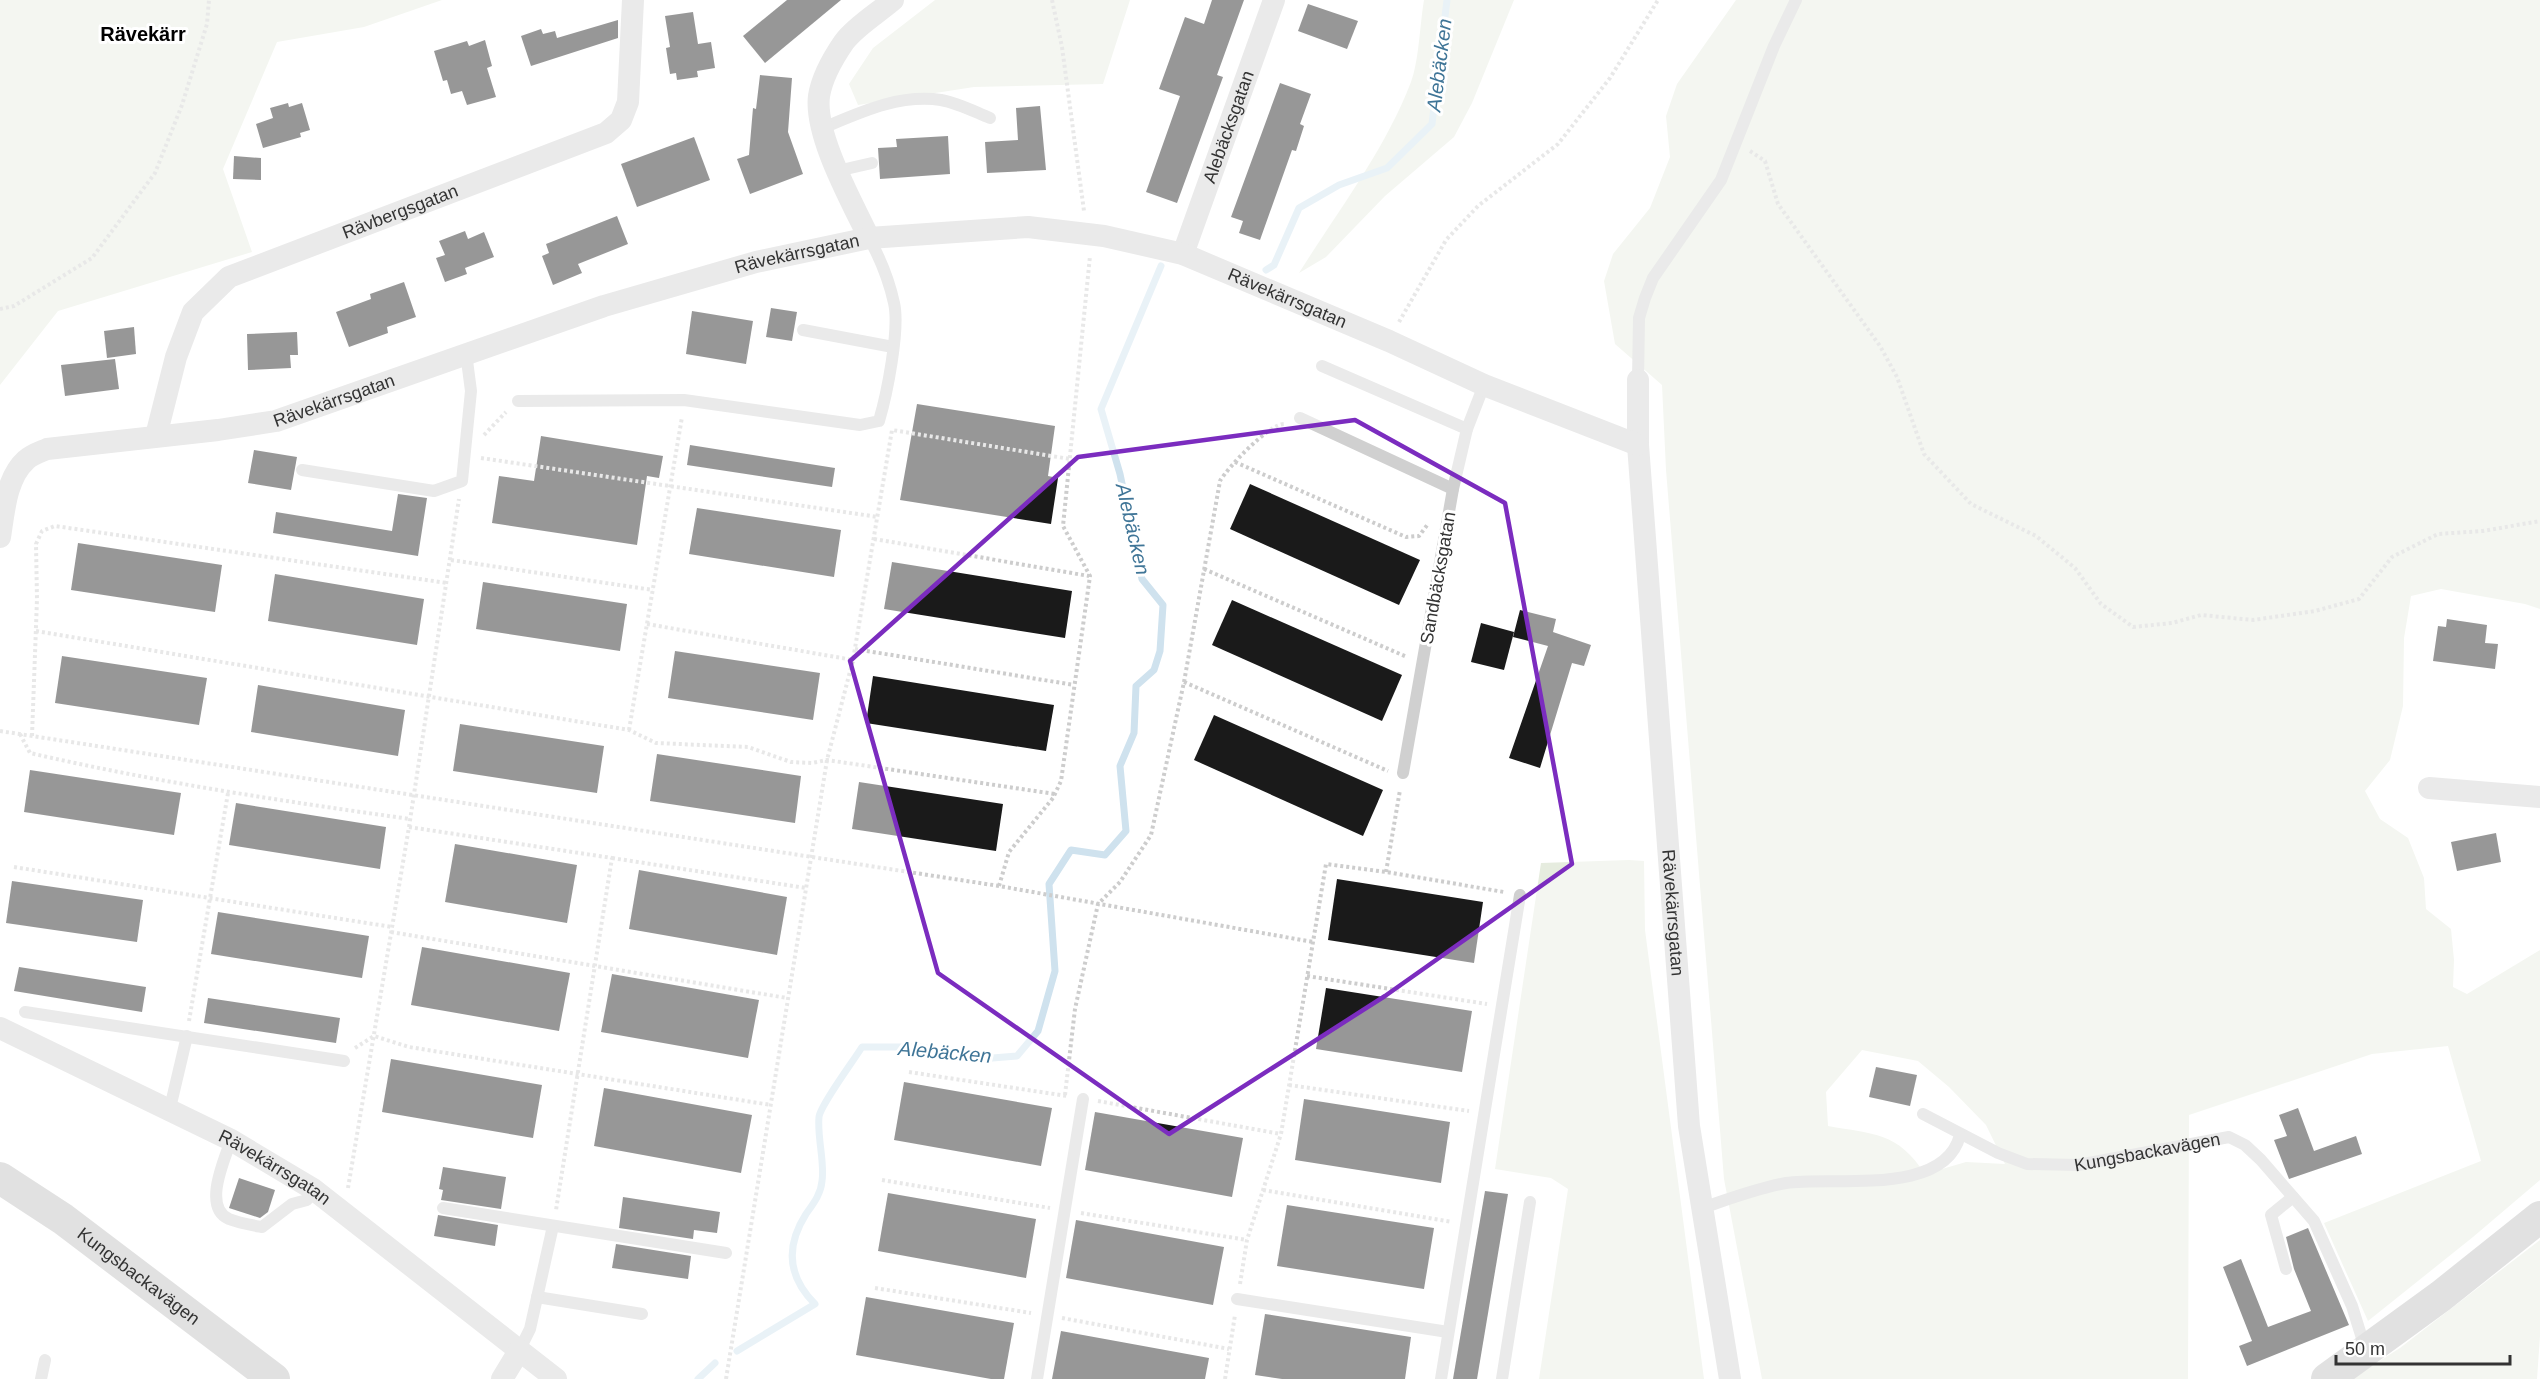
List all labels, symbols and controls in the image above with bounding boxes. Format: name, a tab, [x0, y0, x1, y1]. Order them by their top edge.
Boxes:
water label: Alebäcken	[1422, 17, 1456, 114]
district label: Rävekärr	[100, 23, 186, 45]
street label: Alebäcksgatan	[1199, 68, 1258, 186]
street label: Rävbergsgatan	[340, 180, 461, 243]
street label: Rävekärrsgatan	[732, 230, 861, 278]
street label: Rävekärrsgatan	[1225, 264, 1350, 332]
street label: Rävekärrsgatan	[271, 370, 397, 431]
water label: Alebäcken	[1112, 480, 1154, 577]
street label: Sandbäcksgatan	[1417, 510, 1459, 646]
street label: Rävekärrsgatan	[1658, 849, 1688, 977]
water label: Alebäcken	[897, 1037, 992, 1067]
street label: Rävekärrsgatan	[216, 1126, 334, 1209]
street label: Kungsbackavägen	[2073, 1129, 2222, 1175]
street label: Kungsbackavägen	[73, 1224, 204, 1329]
scale bar	[2336, 1328, 2510, 1366]
text: 50 m	[2345, 1339, 2385, 1359]

